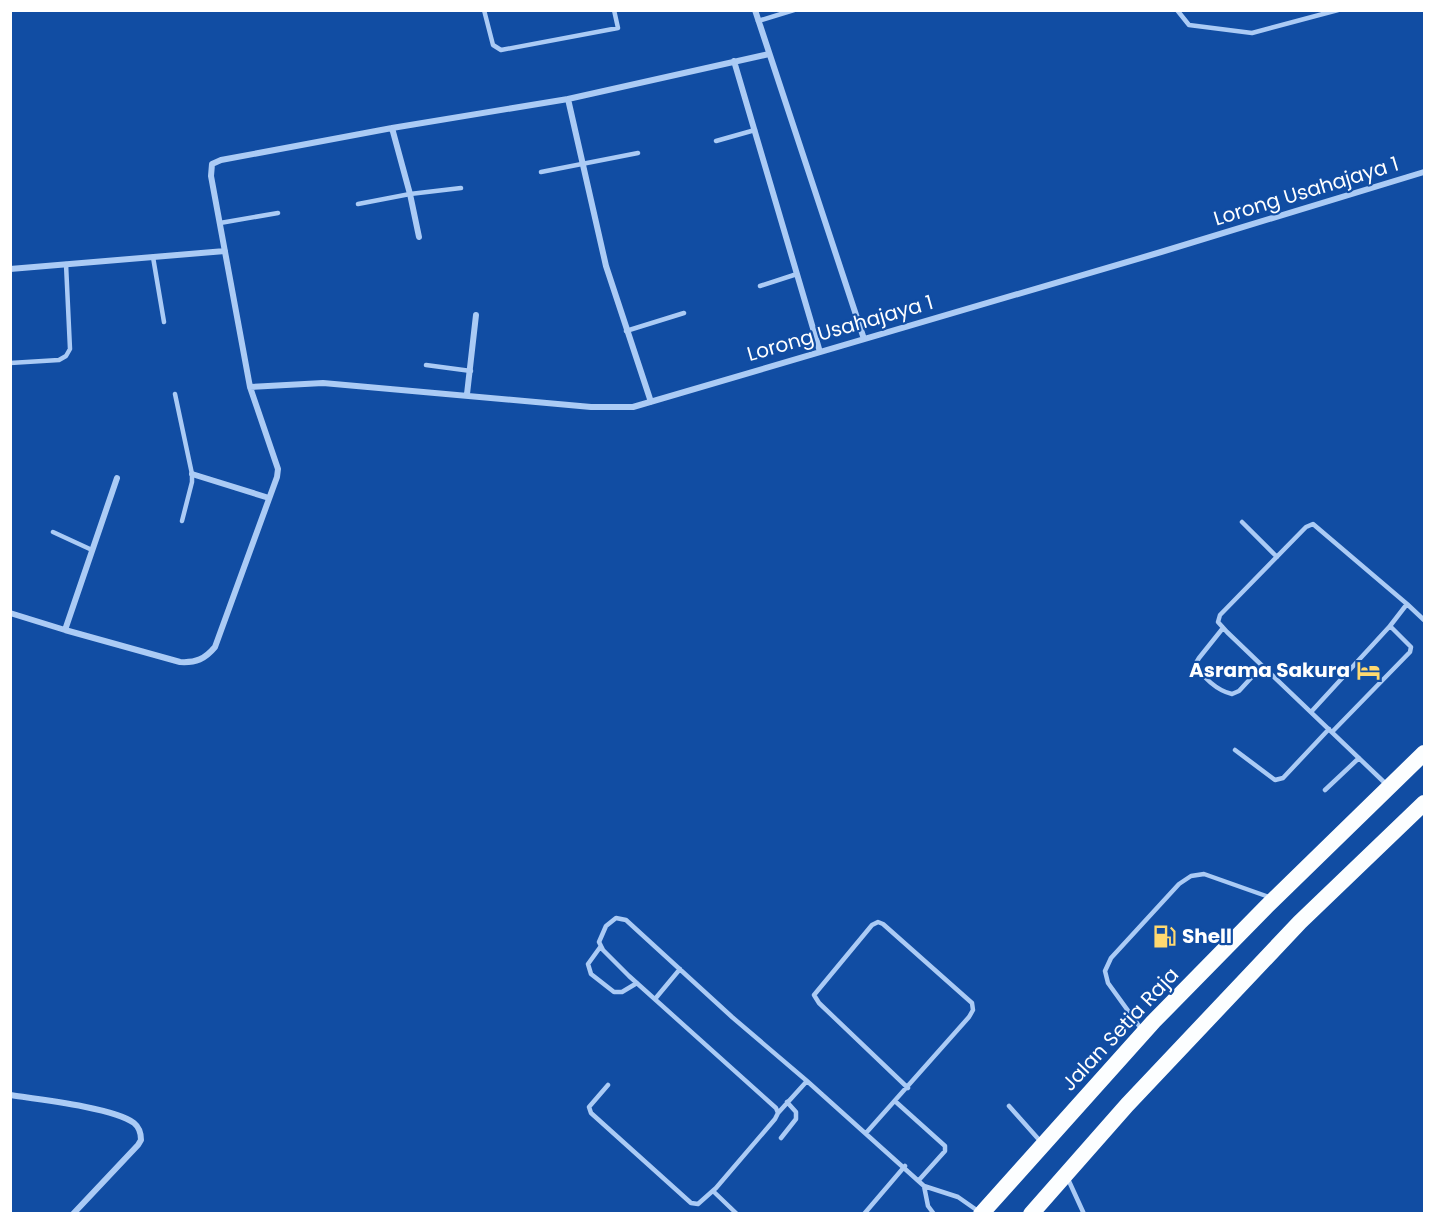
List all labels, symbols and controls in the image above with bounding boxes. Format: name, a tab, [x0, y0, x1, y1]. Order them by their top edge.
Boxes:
street label: Lorong Usahajaya 1	[1210, 150, 1402, 232]
street label: Lorong Usahajaya 1	[744, 288, 936, 368]
place label: Asrama Sakura	[1189, 656, 1350, 684]
hotel icon: Asrama Sakura	[1355, 657, 1381, 683]
place label: Shell	[1182, 922, 1232, 950]
fuel station icon: Shell	[1151, 923, 1177, 949]
street label: Jalan Setia Raja	[1055, 961, 1185, 1097]

